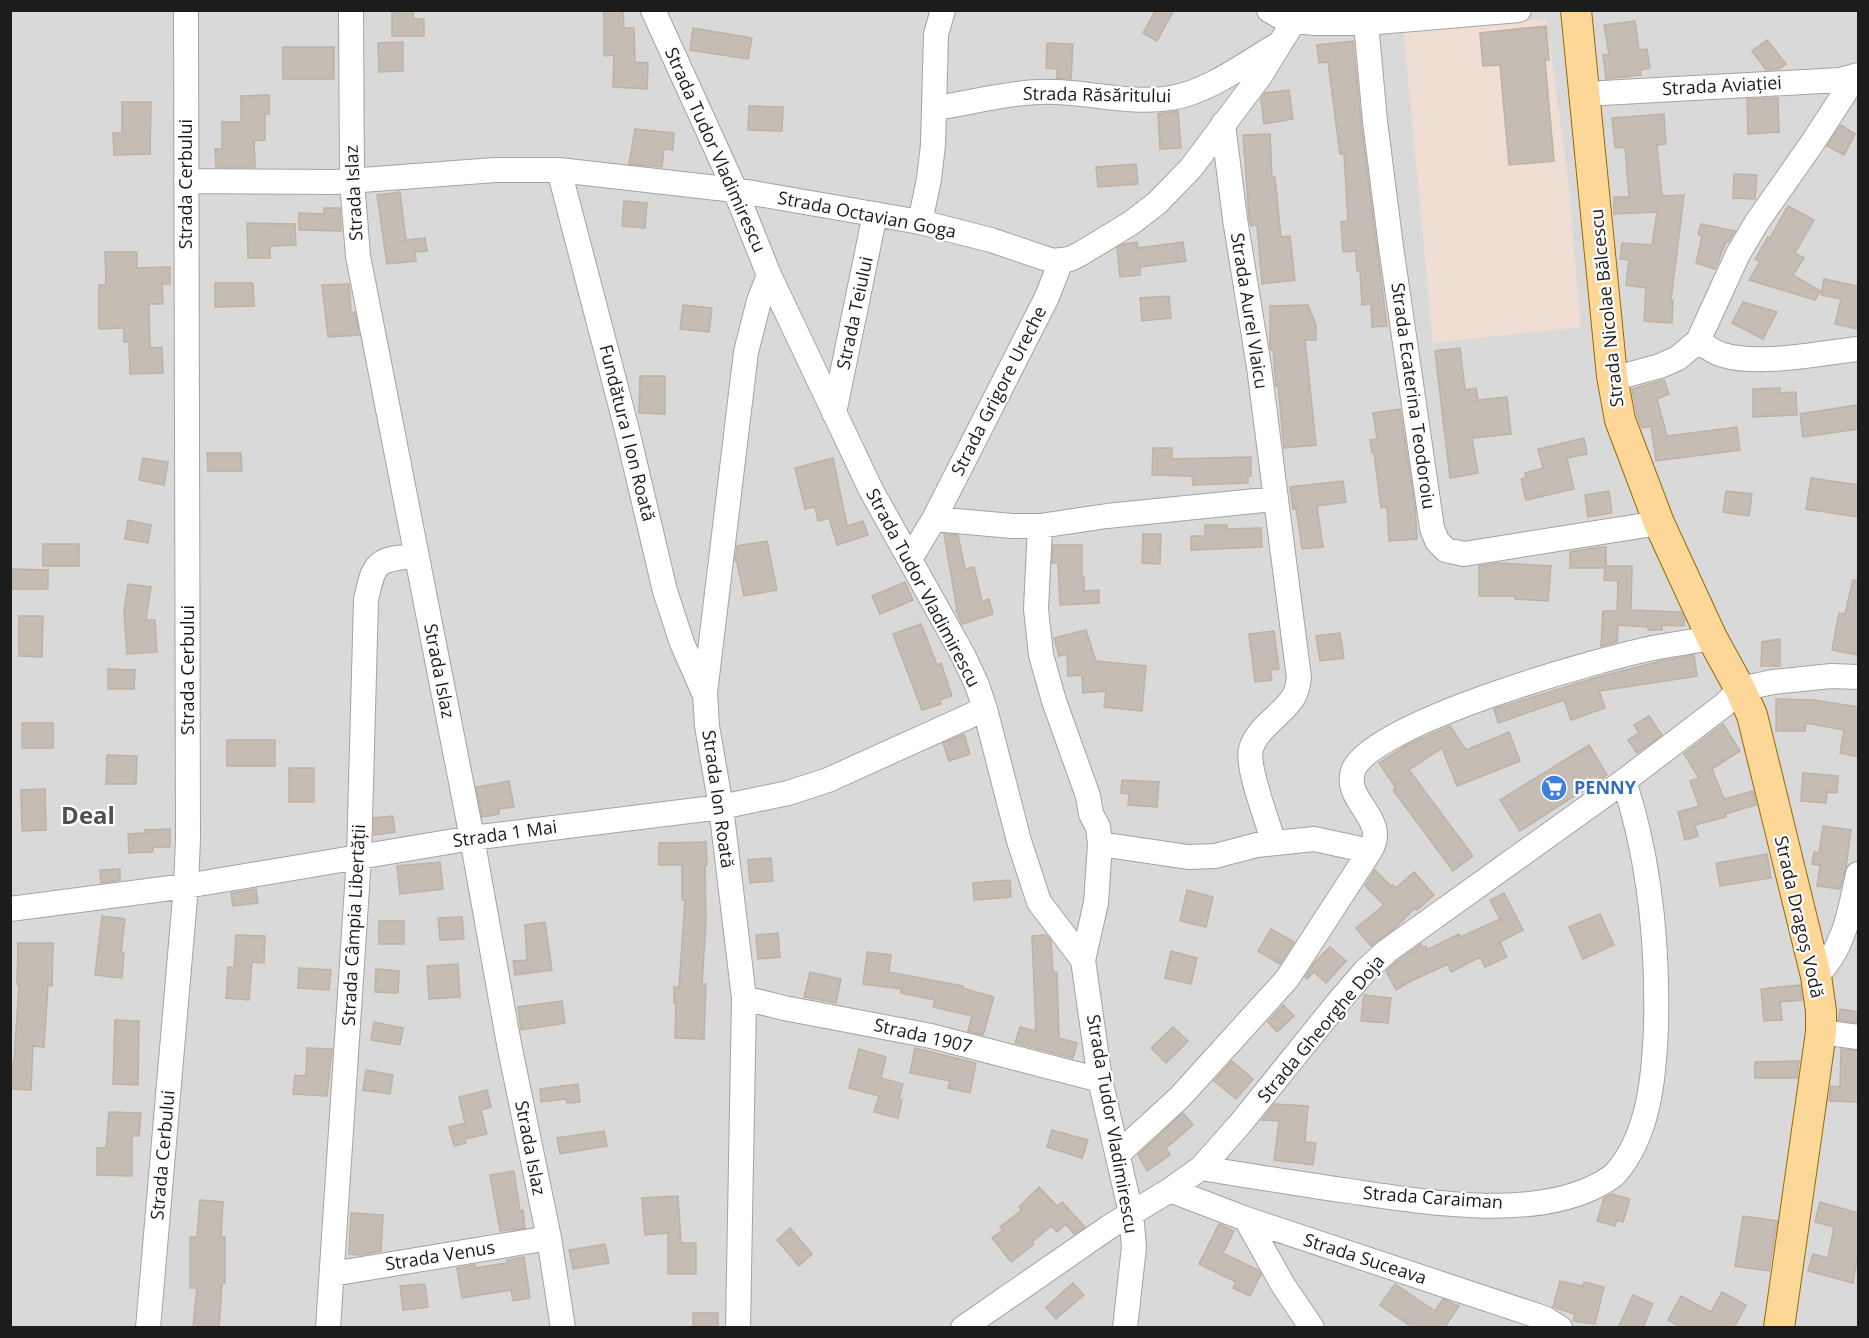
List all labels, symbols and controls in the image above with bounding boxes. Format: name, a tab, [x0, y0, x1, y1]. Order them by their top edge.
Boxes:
street label: Strada Tudor Vladimirescu	[660, 43, 772, 256]
street label: Strada Aviației	[1661, 70, 1782, 100]
street label: Strada Răsăritului	[1023, 81, 1171, 107]
street label: Strada Cerbului	[173, 119, 197, 249]
street label: Strada Islaz	[339, 145, 367, 242]
street label: Strada Octavian Goga	[776, 185, 958, 243]
street label: Strada Nicolae Bălcescu	[1584, 208, 1628, 408]
street label: Strada Aurel Vlaicu	[1226, 231, 1274, 391]
street label: Strada Teiului	[830, 254, 878, 372]
street label: Strada Ecaterina Teodoroiu	[1386, 281, 1442, 511]
street label: Strada Grigore Ureche	[945, 302, 1051, 479]
street label: Fundătura I Ion Roată	[594, 342, 662, 524]
street label: Strada Tudor Vladimirescu	[861, 484, 987, 691]
street label: Strada Cerbului	[175, 605, 199, 735]
street label: Strada Islaz	[419, 621, 461, 720]
street label: Strada Ion Roată	[697, 728, 741, 869]
supermarket icon: PENNY	[1539, 773, 1569, 803]
place label: PENNY	[1574, 775, 1637, 799]
district label: Deal	[61, 798, 115, 831]
street label: Strada 1 Mai	[451, 814, 559, 852]
street label: Strada Câmpia Libertății	[336, 823, 370, 1026]
street label: Strada Dragoș Vodă	[1770, 833, 1830, 1000]
street label: Strada Gheorghe Doja	[1251, 949, 1389, 1107]
street label: Strada 1907	[872, 1012, 975, 1058]
street label: Strada Tudor Vladimirescu	[1082, 1012, 1144, 1235]
street label: Strada Cerbului	[144, 1089, 180, 1221]
street label: Strada Islaz	[510, 1098, 552, 1197]
street label: Strada Caraiman	[1362, 1180, 1504, 1214]
street label: Strada Suceava	[1301, 1227, 1430, 1289]
street label: Strada Venus	[383, 1234, 496, 1276]

